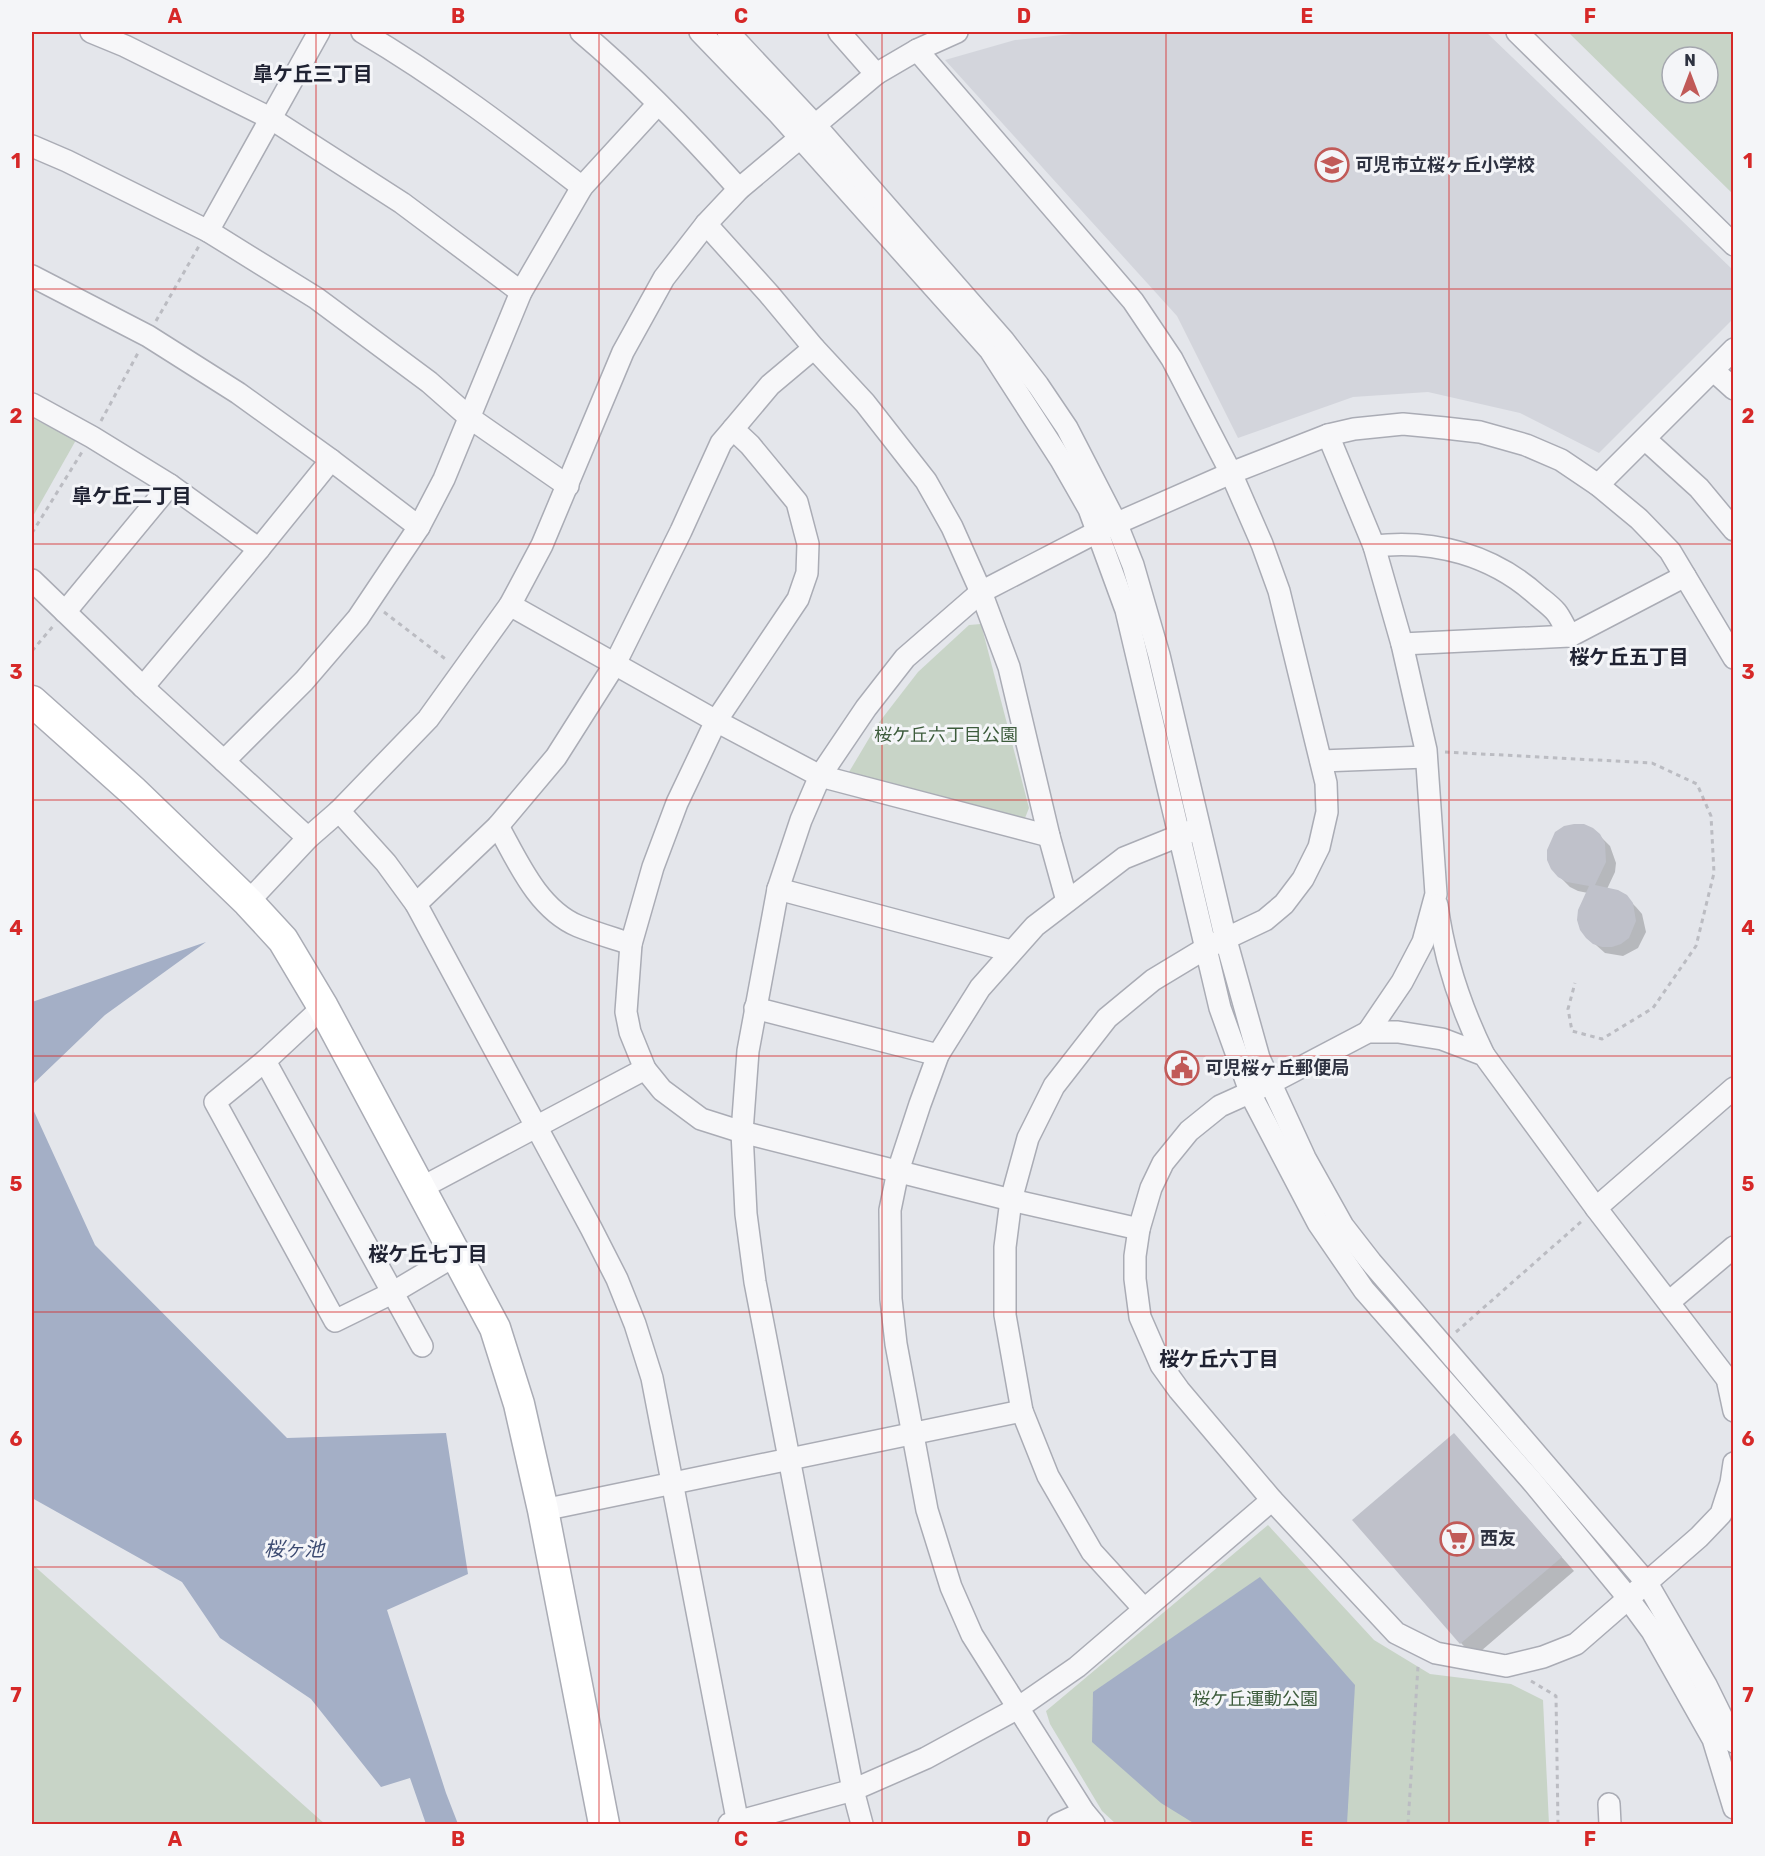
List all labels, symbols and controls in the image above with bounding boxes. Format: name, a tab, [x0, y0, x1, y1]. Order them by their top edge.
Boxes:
text: A	[168, 4, 183, 28]
text: B	[451, 4, 465, 28]
text: C	[734, 4, 748, 28]
text: D	[1017, 4, 1031, 28]
text: E	[1301, 4, 1313, 28]
text: F	[1584, 4, 1596, 28]
north arrow	[1660, 45, 1720, 105]
text: N	[1684, 51, 1696, 70]
district label: 皐ケ丘三丁目	[253, 62, 373, 86]
school or university icon: 可児市立桜ヶ丘小学校	[1314, 147, 1350, 183]
text: 1	[11, 149, 21, 173]
text: 1	[1743, 149, 1753, 173]
place label: 可児市立桜ヶ丘小学校	[1355, 154, 1535, 176]
text: 2	[10, 404, 23, 428]
text: 2	[1742, 404, 1755, 428]
district label: 皐ケ丘二丁目	[72, 484, 192, 508]
district label: 桜ケ丘五丁目	[1569, 645, 1689, 669]
text: 3	[9, 660, 23, 684]
text: 3	[1741, 660, 1755, 684]
park label: 桜ケ丘六丁目公園	[874, 724, 1018, 746]
text: 4	[9, 916, 23, 940]
text: 4	[1741, 916, 1755, 940]
public building icon: 可児桜ヶ丘郵便局	[1164, 1050, 1200, 1086]
place label: 可児桜ヶ丘郵便局	[1205, 1057, 1349, 1079]
text: 5	[10, 1172, 23, 1196]
text: 5	[1742, 1172, 1755, 1196]
district label: 桜ケ丘七丁目	[368, 1242, 488, 1266]
district label: 桜ケ丘六丁目	[1159, 1347, 1279, 1371]
text: 6	[9, 1427, 23, 1451]
text: 6	[1741, 1427, 1755, 1451]
supermarket icon: 西友	[1439, 1521, 1475, 1557]
place label: 西友	[1480, 1528, 1516, 1550]
water label: 桜ヶ池	[264, 1537, 326, 1561]
text: 7	[10, 1683, 22, 1707]
text: 7	[1742, 1683, 1754, 1707]
park label: 桜ケ丘運動公園	[1192, 1688, 1318, 1710]
text: A	[168, 1827, 183, 1851]
text: B	[451, 1827, 465, 1851]
text: C	[734, 1827, 748, 1851]
text: D	[1017, 1827, 1031, 1851]
text: E	[1301, 1827, 1313, 1851]
text: F	[1584, 1827, 1596, 1851]

